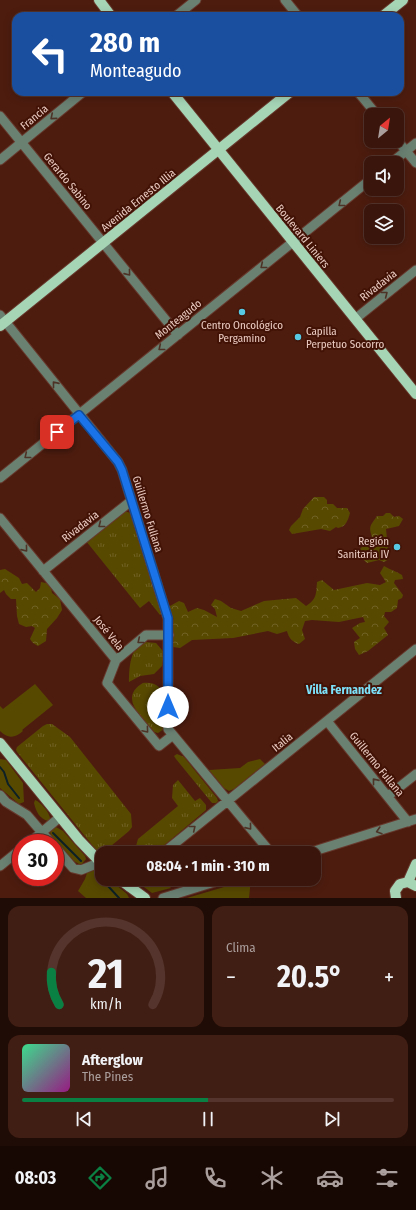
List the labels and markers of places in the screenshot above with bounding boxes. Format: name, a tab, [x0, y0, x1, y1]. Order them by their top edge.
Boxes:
marker: Centro Oncológico Pergamino	[237, 307, 247, 317]
place label: Centro Oncológico Pergamino	[201, 319, 283, 345]
place label: Capilla Perpetuo Socorro	[306, 325, 385, 351]
marker: Capilla Perpetuo Socorro	[293, 332, 303, 342]
pin	[40, 415, 74, 449]
place label: Región Sanitaria IV	[338, 535, 389, 561]
marker: Región Sanitaria IV	[392, 542, 402, 552]

